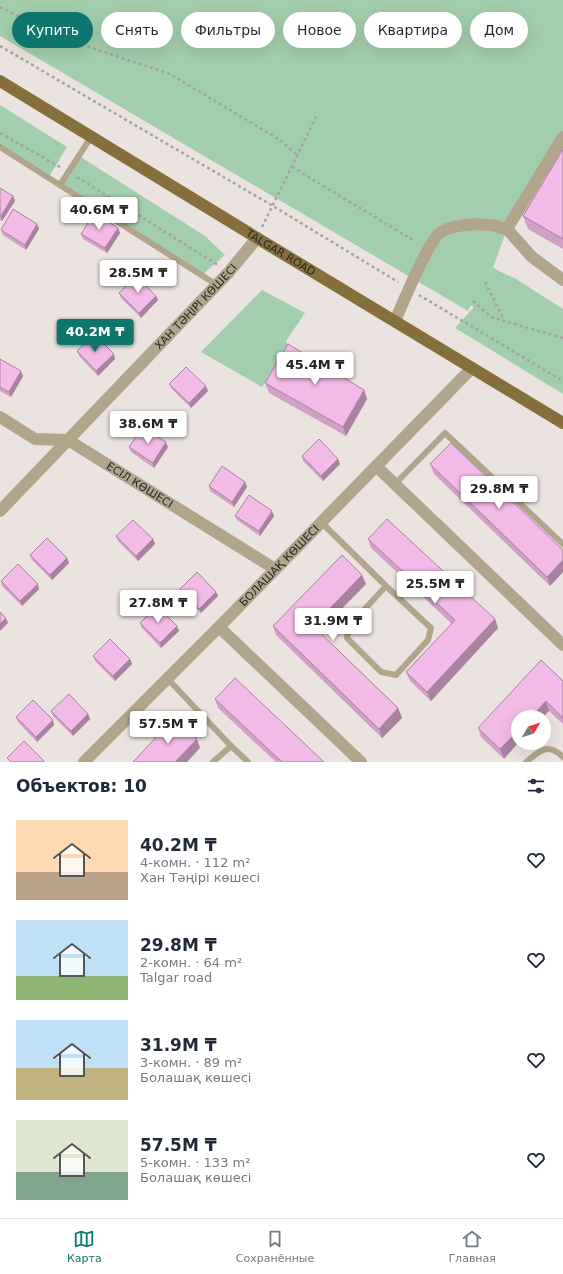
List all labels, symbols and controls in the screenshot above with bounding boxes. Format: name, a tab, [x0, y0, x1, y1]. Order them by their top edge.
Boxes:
chip: Купить	[12, 12, 93, 48]
chip: Снять	[101, 12, 173, 48]
chip: Фильтры	[181, 12, 275, 48]
chip: Новое	[283, 12, 356, 48]
chip: Квартира	[364, 12, 462, 48]
chip: Дом	[470, 12, 528, 48]
pin: 40.6M ₸	[62, 197, 136, 231]
text: 40.6M ₸	[70, 202, 128, 217]
street label: TALGAR ROAD	[243, 226, 318, 278]
pin: 28.5M ₸	[101, 260, 175, 294]
street label: ХАН ТӘҢІРІ КӨШЕСІ	[152, 261, 240, 352]
text: 28.5M ₸	[109, 265, 167, 280]
pin: 40.2M ₸	[58, 319, 132, 353]
text: 40.2M ₸	[66, 324, 124, 339]
pin: 45.4M ₸	[278, 352, 352, 386]
text: 45.4M ₸	[286, 357, 344, 372]
pin: 38.6M ₸	[111, 411, 185, 445]
text: 38.6M ₸	[119, 416, 177, 431]
street label: ЕСІЛ КӨШЕСІ	[104, 459, 175, 510]
pin: 29.8M ₸	[462, 476, 536, 510]
text: 29.8M ₸	[470, 481, 528, 496]
street label: БОЛАШАҚ КӨШЕСІ	[236, 522, 322, 609]
pin: 25.5M ₸	[398, 571, 472, 605]
text: 25.5M ₸	[406, 576, 464, 591]
pin: 27.8M ₸	[121, 590, 195, 624]
text: 27.8M ₸	[129, 595, 187, 610]
pin: 31.9M ₸	[296, 608, 370, 642]
text: 31.9M ₸	[304, 613, 362, 628]
north arrow	[511, 710, 551, 750]
map controls	[511, 710, 551, 750]
pin: 57.5M ₸	[131, 711, 205, 745]
text: 57.5M ₸	[139, 716, 197, 731]
icon: filters	[525, 775, 547, 797]
text: Объектов: 10	[16, 776, 147, 796]
text: 40.2M ₸	[140, 835, 217, 855]
icon: home	[48, 836, 96, 884]
icon: heart	[525, 849, 547, 871]
text: 4-комн. · 112 m²	[140, 855, 250, 870]
text: Хан Тәңірі көшесі	[140, 870, 260, 885]
text: 29.8M ₸	[140, 935, 217, 955]
icon: home	[48, 936, 96, 984]
icon: heart	[525, 949, 547, 971]
text: 2-комн. · 64 m²	[140, 955, 242, 970]
text: Talgar road	[140, 970, 212, 985]
text: 31.9M ₸	[140, 1035, 217, 1055]
icon: home	[48, 1036, 96, 1084]
icon: heart	[525, 1049, 547, 1071]
text: 3-комн. · 89 m²	[140, 1055, 242, 1070]
text: Болашақ көшесі	[140, 1070, 251, 1085]
text: 57.5M ₸	[140, 1135, 217, 1155]
icon: home	[48, 1136, 96, 1184]
icon: heart	[525, 1149, 547, 1171]
text: 5-комн. · 133 m²	[140, 1155, 250, 1170]
text: Болашақ көшесі	[140, 1170, 251, 1185]
tab: Карта	[67, 1228, 102, 1265]
tab: Сохранённые	[236, 1228, 314, 1265]
tab: Главная	[448, 1228, 496, 1265]

